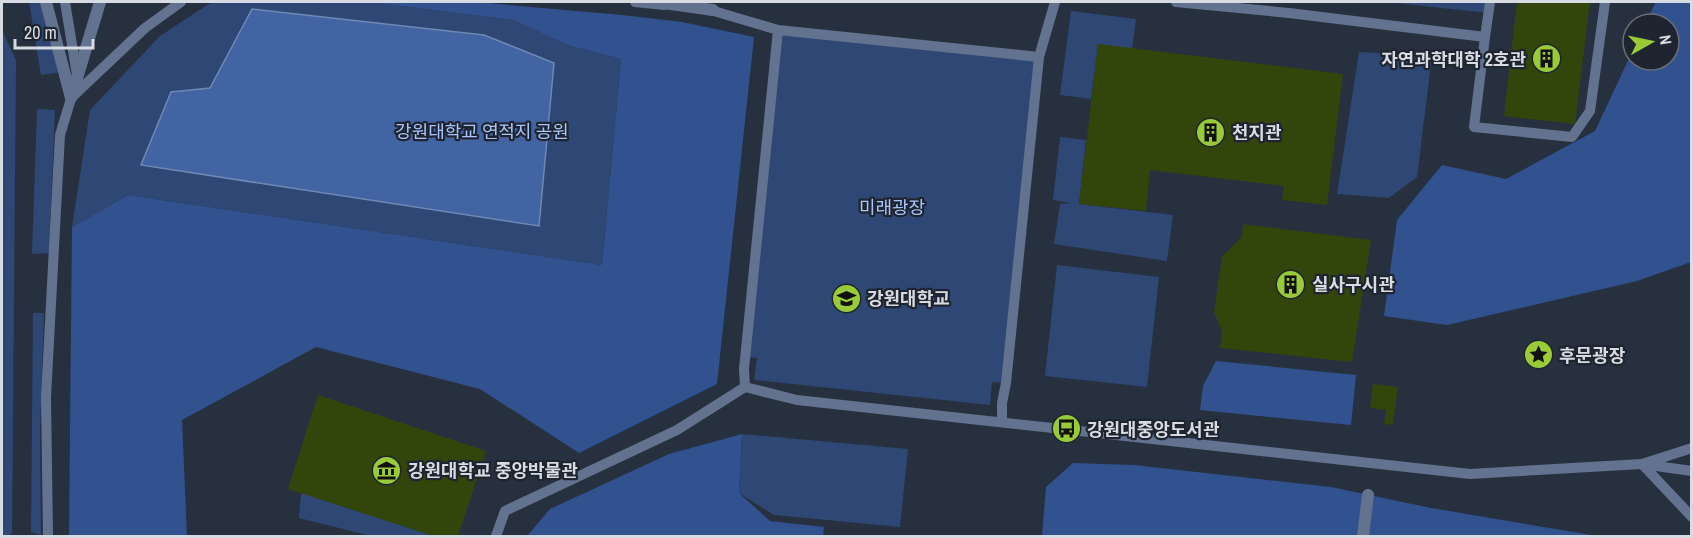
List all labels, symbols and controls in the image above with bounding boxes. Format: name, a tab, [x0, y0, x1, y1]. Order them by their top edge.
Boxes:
scale bar	[15, 12, 93, 50]
north arrow	[1621, 12, 1681, 72]
text: 20 m	[24, 20, 57, 45]
text: N	[1654, 33, 1677, 46]
building icon: 자연과학대학 2호관	[1531, 43, 1563, 75]
place label: 자연과학대학 2호관	[1381, 47, 1526, 72]
building icon: 천지관	[1195, 116, 1227, 148]
park label: 강원대학교 연적지 공원	[395, 119, 569, 144]
place label: 천지관	[1232, 120, 1282, 145]
park label: 미래광장	[859, 195, 925, 220]
building icon: 실사구시관	[1275, 268, 1307, 300]
place label: 실사구시관	[1312, 272, 1395, 297]
school or university icon: 강원대학교	[830, 282, 862, 314]
place label: 강원대학교	[867, 286, 950, 311]
place icon: 후문광장	[1522, 339, 1554, 371]
place label: 후문광장	[1559, 343, 1626, 368]
bus stop icon: 강원대중앙도서관	[1050, 413, 1082, 445]
place label: 강원대중앙도서관	[1087, 417, 1220, 442]
museum icon: 강원대학교 중앙박물관	[371, 454, 403, 486]
place label: 강원대학교 중앙박물관	[408, 458, 578, 483]

